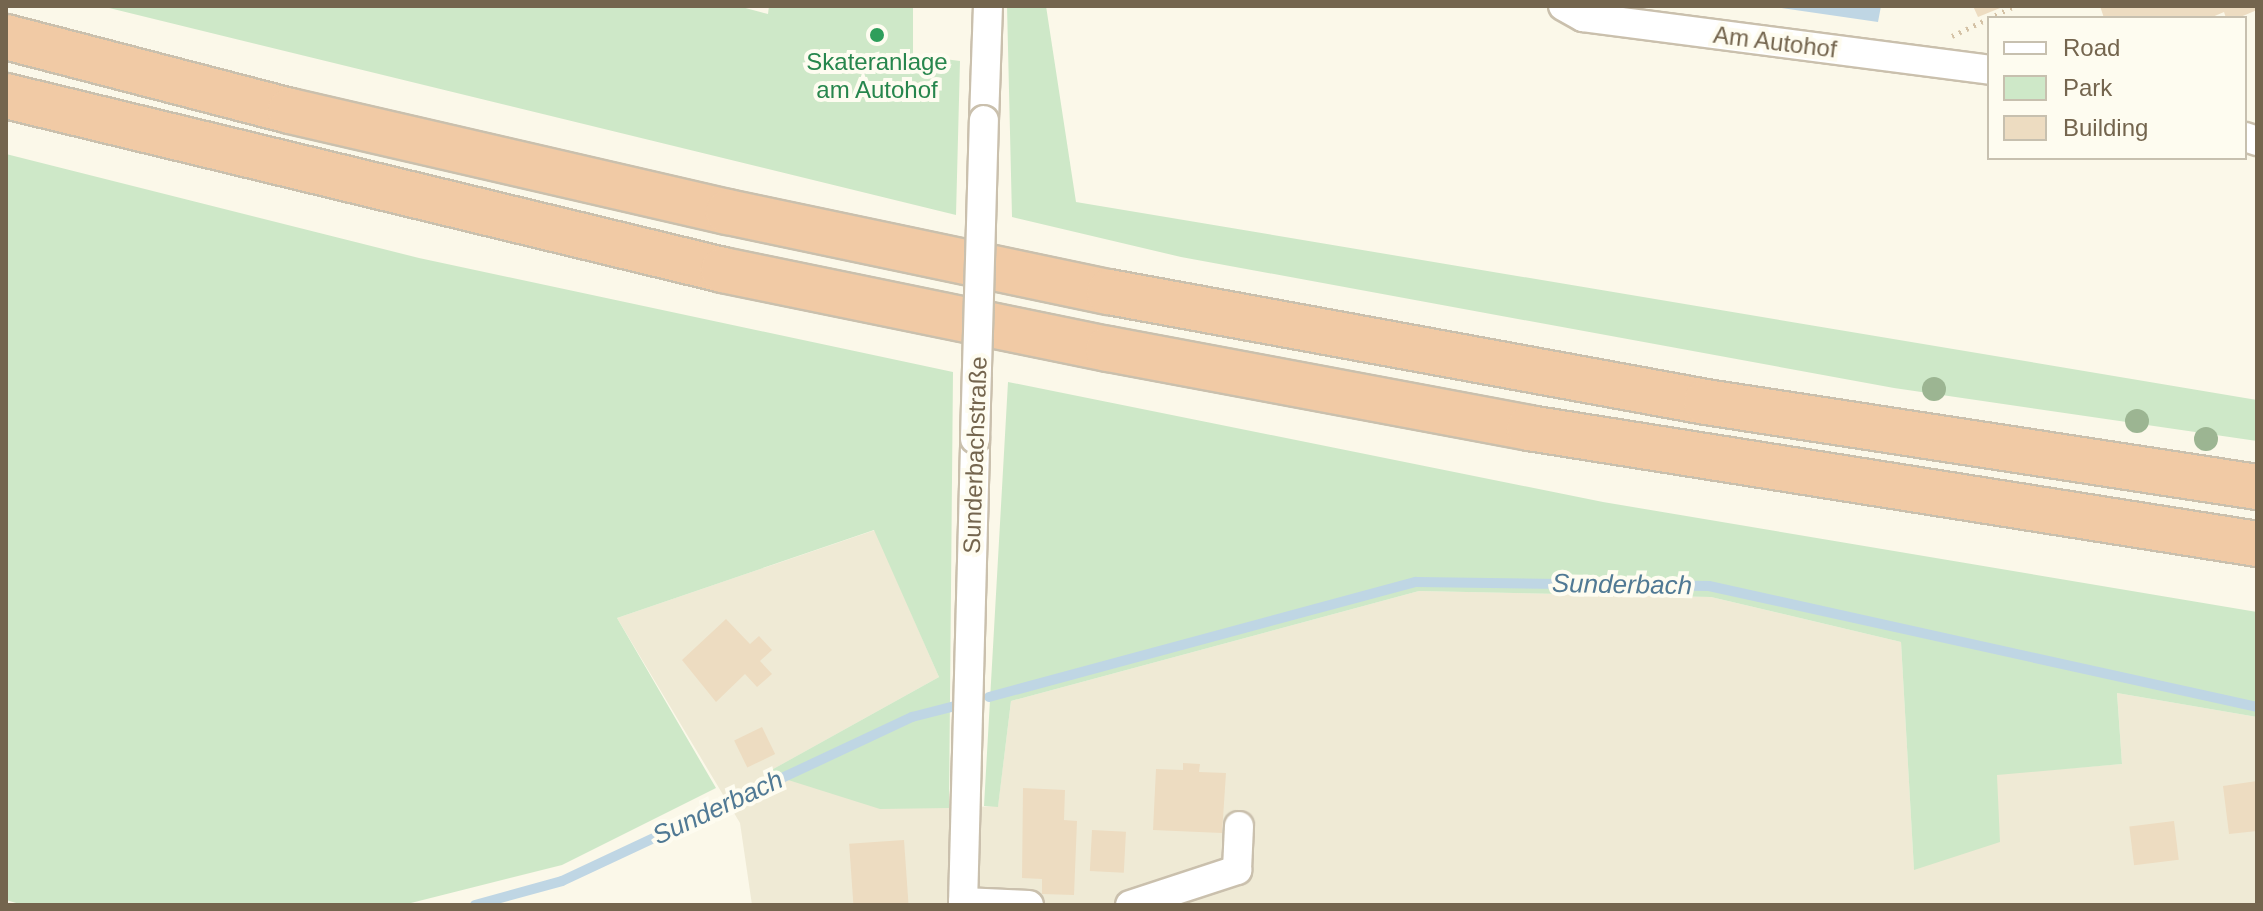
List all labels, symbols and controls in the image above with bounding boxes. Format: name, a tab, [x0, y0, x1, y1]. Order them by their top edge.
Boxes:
legend	[1987, 16, 2247, 160]
street label: Am Autohof	[1711, 20, 1839, 64]
marker: Skateranlage am Autohof	[868, 26, 886, 44]
text: Road	[2063, 34, 2120, 61]
place label: Skateranlage am Autohof	[806, 48, 948, 104]
text: Park	[2063, 74, 2112, 101]
text: Building	[2063, 114, 2148, 141]
street label: Sunderbachstraße	[957, 356, 993, 554]
water label: Sunderbach	[1552, 568, 1692, 602]
water label: Sunderbach	[648, 764, 788, 852]

